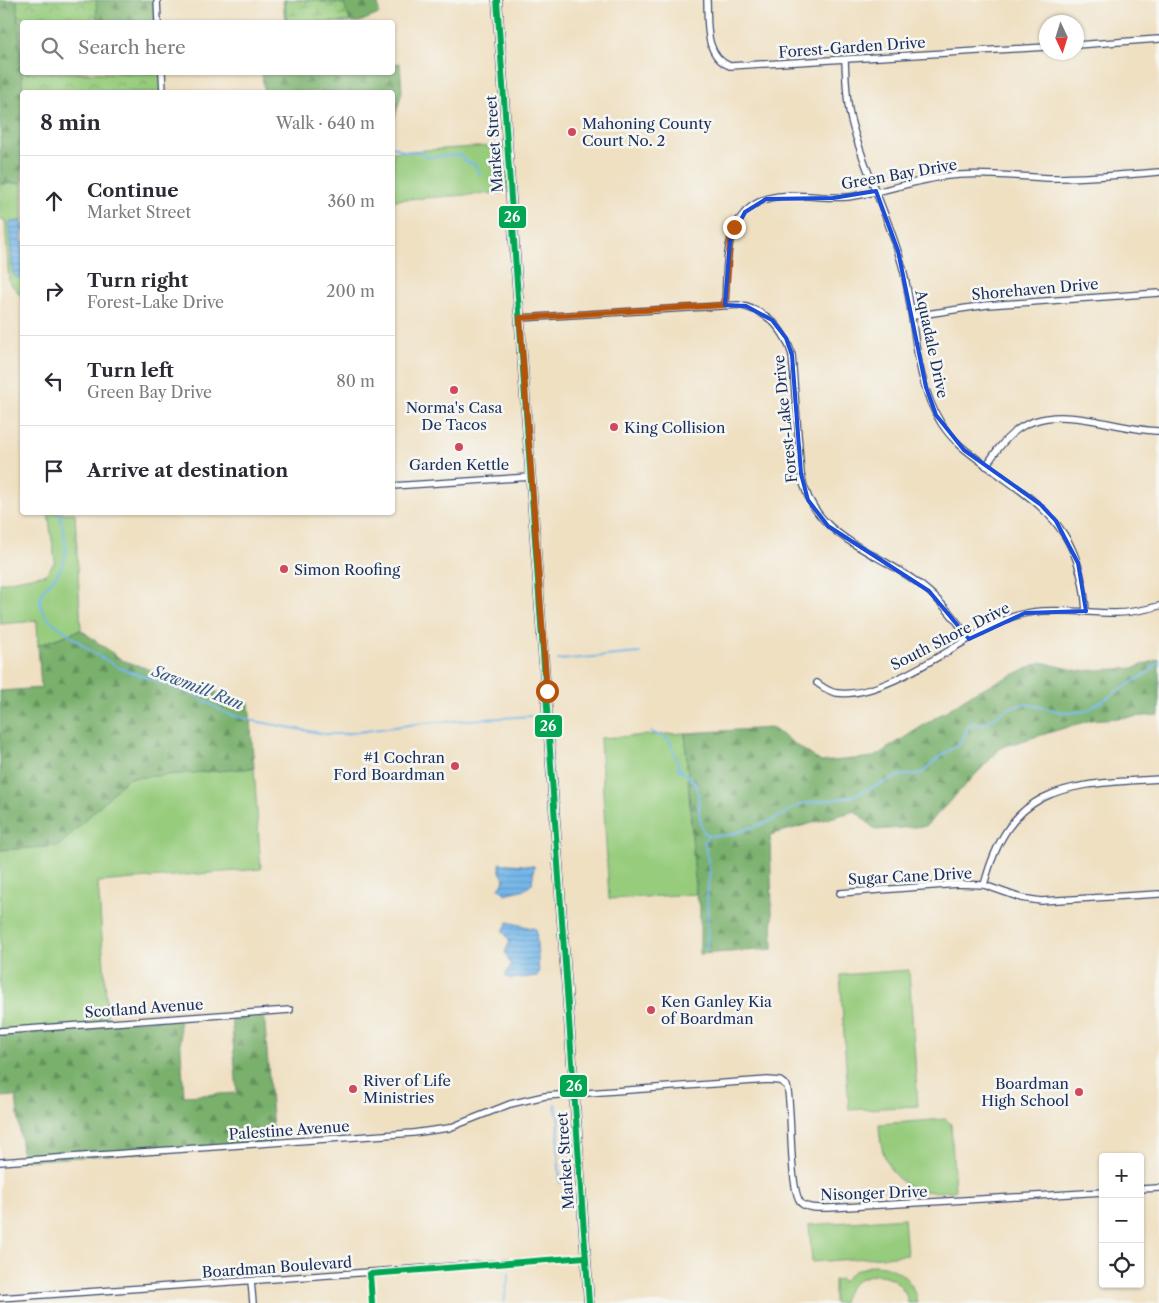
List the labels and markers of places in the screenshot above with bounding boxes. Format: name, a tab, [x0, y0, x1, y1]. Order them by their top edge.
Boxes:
place label: Mahoning County Court No. 2	[582, 114, 712, 150]
marker: Mahoning County Court No. 2	[566, 126, 578, 138]
marker: Norma's Casa De Tacos	[448, 384, 460, 396]
place label: Norma's Casa De Tacos	[406, 398, 502, 434]
place label: King Collision	[624, 418, 726, 437]
marker: King Collision	[608, 421, 620, 433]
marker: Garden Kettle	[453, 441, 465, 453]
place label: Garden Kettle	[409, 455, 509, 474]
place label: Simon Roofing	[294, 560, 400, 579]
marker: Simon Roofing	[278, 563, 290, 575]
place label: #1 Cochran Ford Boardman	[333, 748, 446, 784]
marker: #1 Cochran Ford Boardman	[449, 760, 461, 772]
place label: Ken Ganley Kia of Boardman	[661, 992, 772, 1028]
marker: Ken Ganley Kia of Boardman	[645, 1004, 657, 1016]
place label: River of Life Ministries	[363, 1071, 451, 1107]
place label: Boardman High School	[981, 1074, 1070, 1110]
marker: River of Life Ministries	[347, 1083, 359, 1095]
marker: Boardman High School	[1073, 1086, 1085, 1098]

